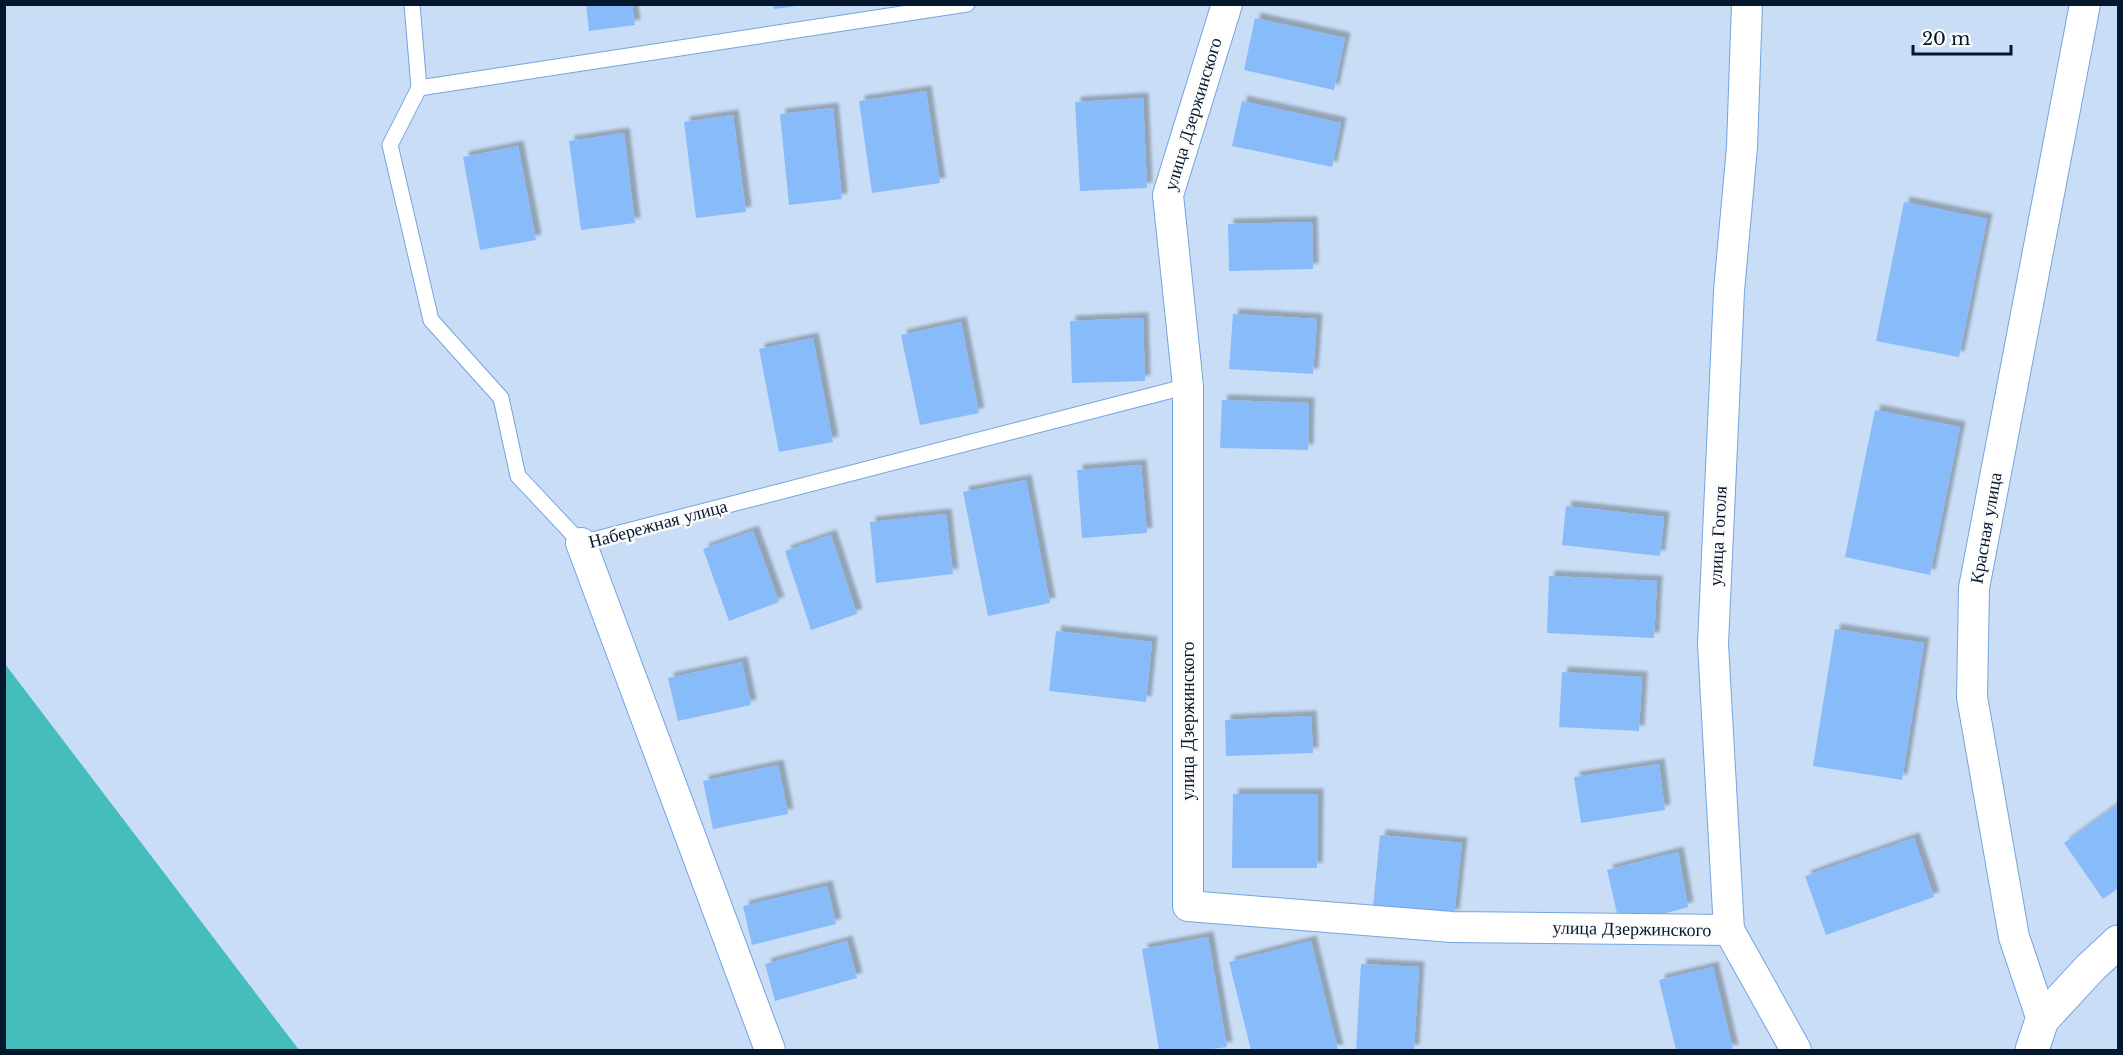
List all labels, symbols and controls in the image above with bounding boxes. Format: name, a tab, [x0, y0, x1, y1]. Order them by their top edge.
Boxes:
scale bar	[1913, 18, 2010, 56]
text: 20 m	[1922, 28, 1970, 50]
street label: улица Дзержинского	[1159, 35, 1227, 193]
street label: Красная улица	[1965, 471, 2007, 585]
street label: улица Гоголя	[1704, 485, 1732, 587]
street label: Набережная улица	[586, 495, 730, 553]
street label: улица Дзержинского	[1177, 642, 1199, 800]
street label: улица Дзержинского	[1552, 917, 1712, 941]

